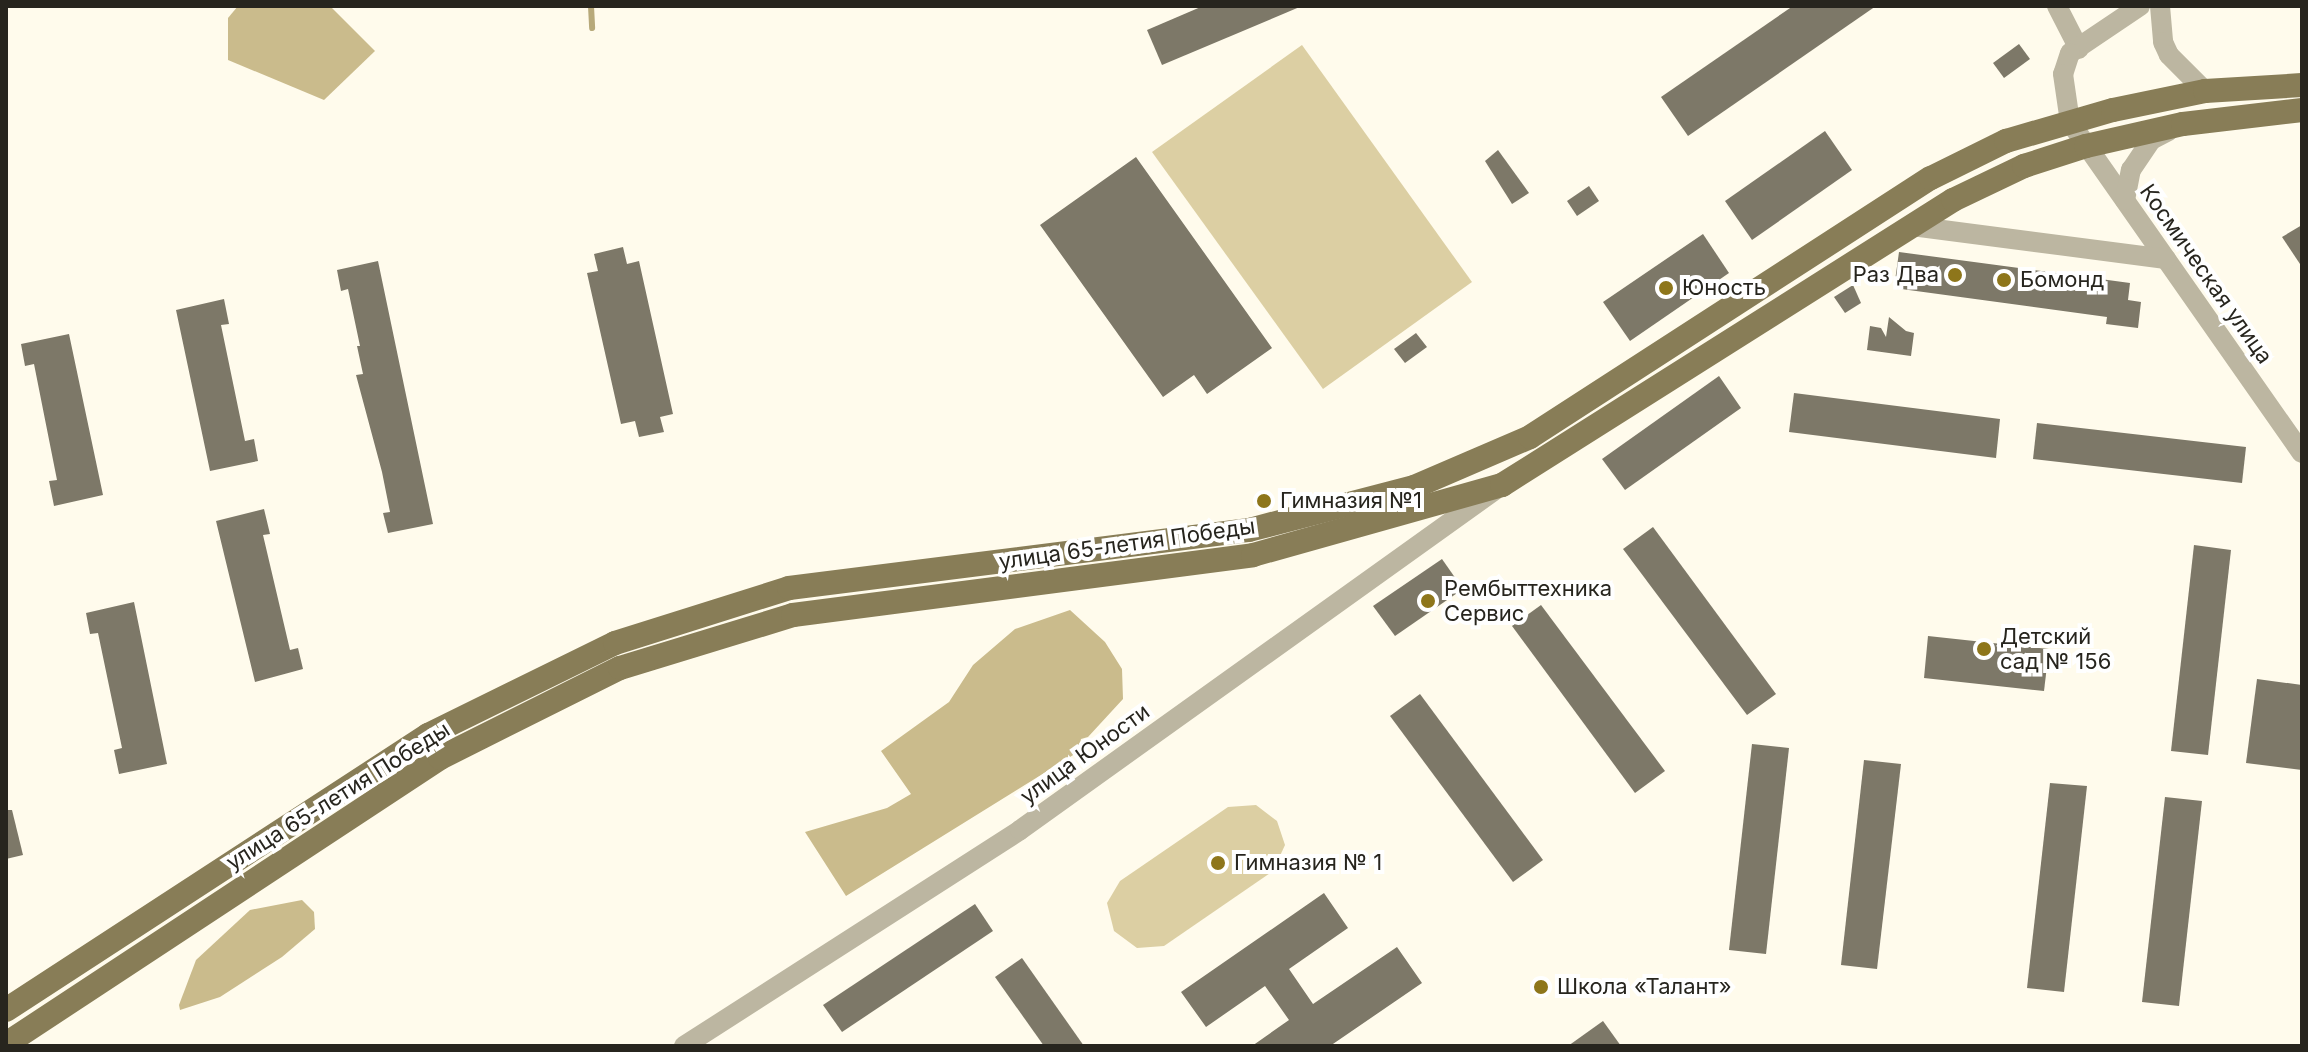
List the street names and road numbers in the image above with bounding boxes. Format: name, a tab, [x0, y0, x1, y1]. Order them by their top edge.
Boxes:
street label: Космическая улица	[2134, 179, 2278, 369]
street label: улица 65-летия Победы	[997, 513, 1257, 575]
street label: улица Юности	[1015, 698, 1155, 810]
street label: улица 65-летия Победы	[221, 716, 455, 876]

